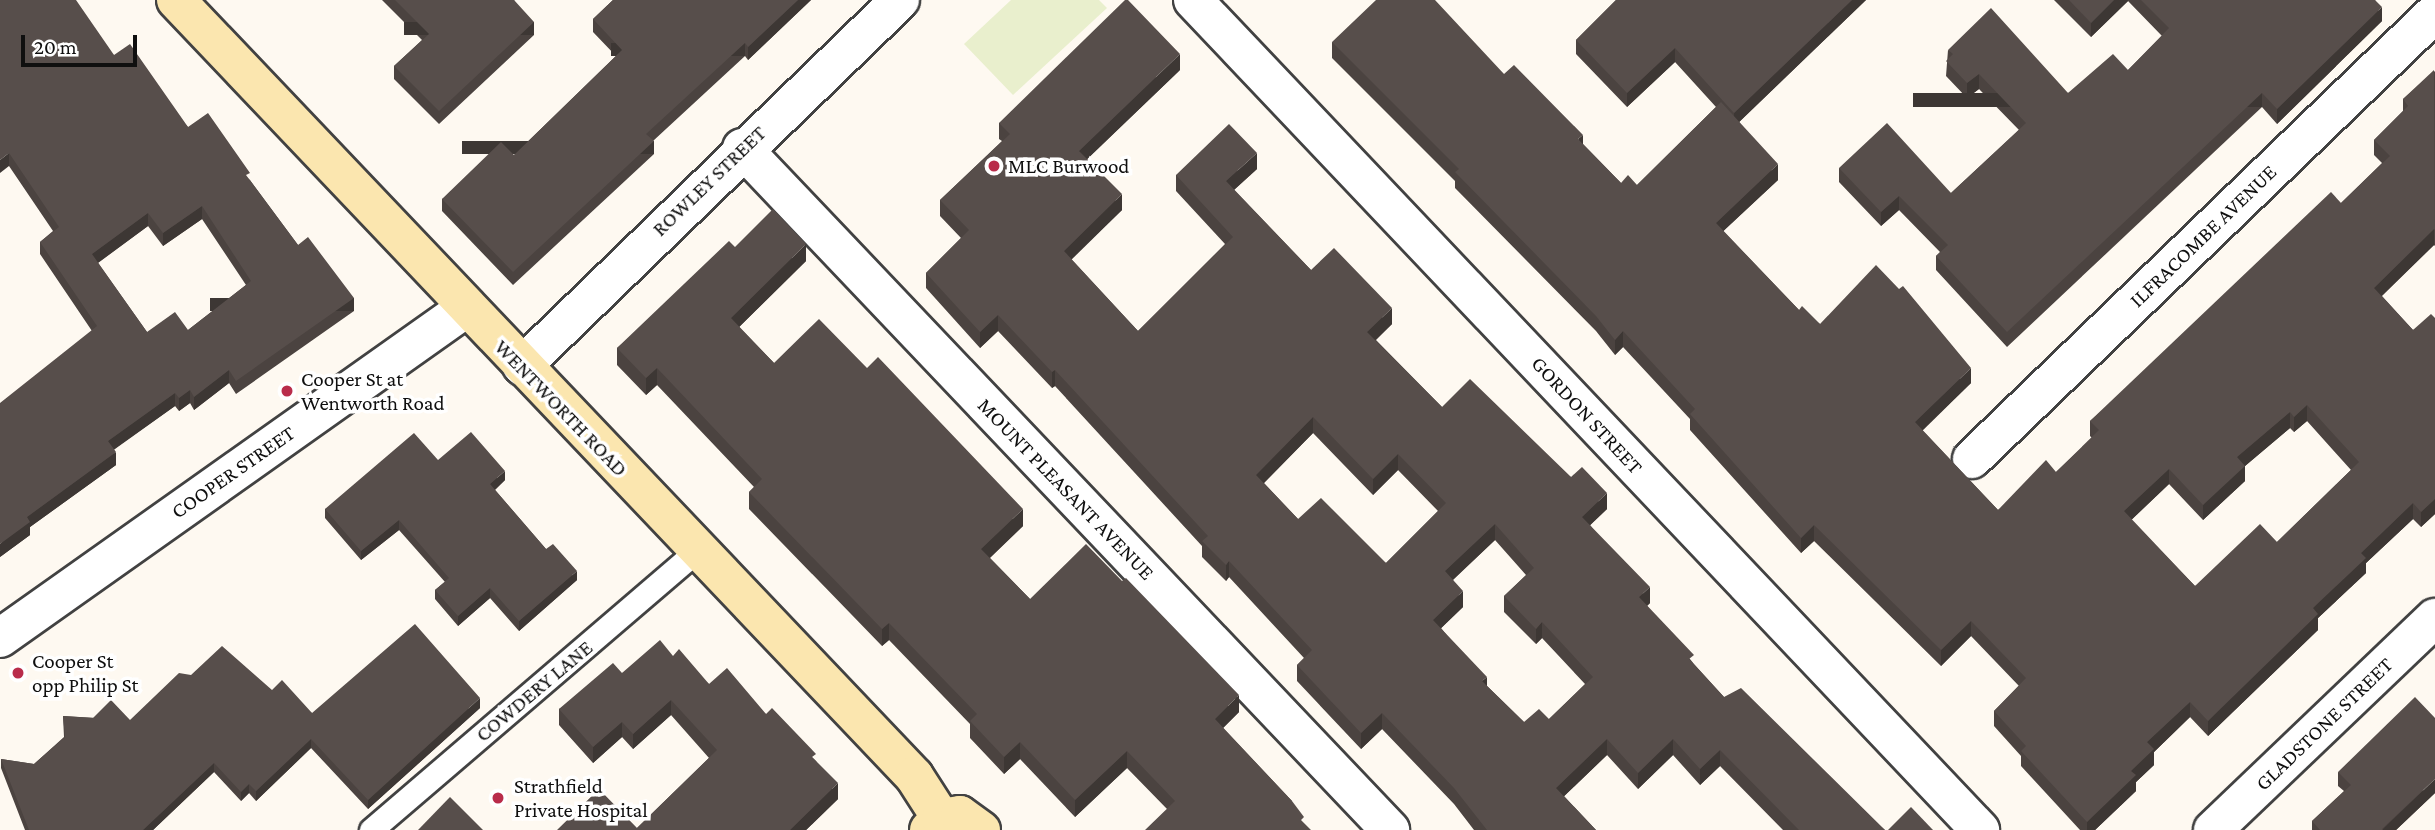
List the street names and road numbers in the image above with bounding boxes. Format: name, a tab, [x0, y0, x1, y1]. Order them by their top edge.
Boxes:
street label: ROWLEY STREET	[647, 121, 771, 241]
street label: ILFRACOMBE AVENUE	[2124, 159, 2282, 313]
street label: WENTWORTH ROAD	[489, 334, 633, 482]
street label: GORDON STREET	[1526, 351, 1648, 479]
street label: MOUNT PLEASANT AVENUE	[972, 393, 1160, 585]
street label: COOPER STREET	[166, 420, 300, 524]
street label: COWDERY LANE	[471, 635, 597, 747]
street label: GLADSTONE STREET	[2250, 652, 2398, 796]

